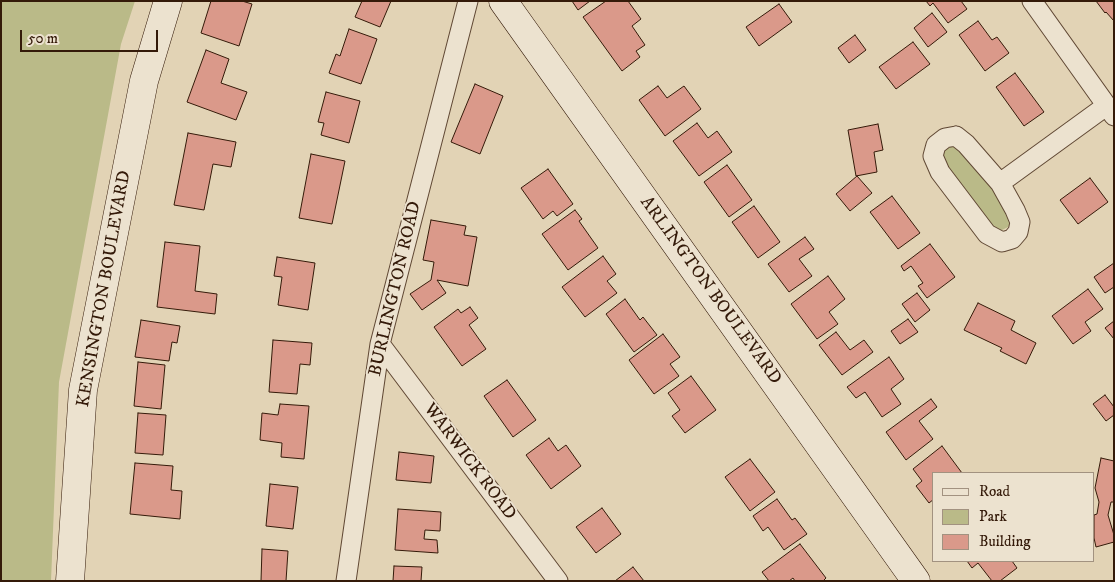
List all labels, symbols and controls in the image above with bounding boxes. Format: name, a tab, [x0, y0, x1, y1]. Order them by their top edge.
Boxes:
scale bar	[22, 20, 160, 52]
text: 50 m	[28, 29, 58, 48]
street label: KENSINGTON BOULEVARD	[74, 169, 136, 409]
street label: ARLINGTON BOULEVARD	[635, 193, 785, 389]
street label: BURLINGTON ROAD	[365, 199, 427, 379]
street label: WARWICK ROAD	[418, 399, 520, 525]
legend	[932, 472, 1095, 562]
text: Road	[979, 482, 1010, 501]
text: Park	[979, 507, 1007, 526]
text: Building	[979, 532, 1031, 551]

